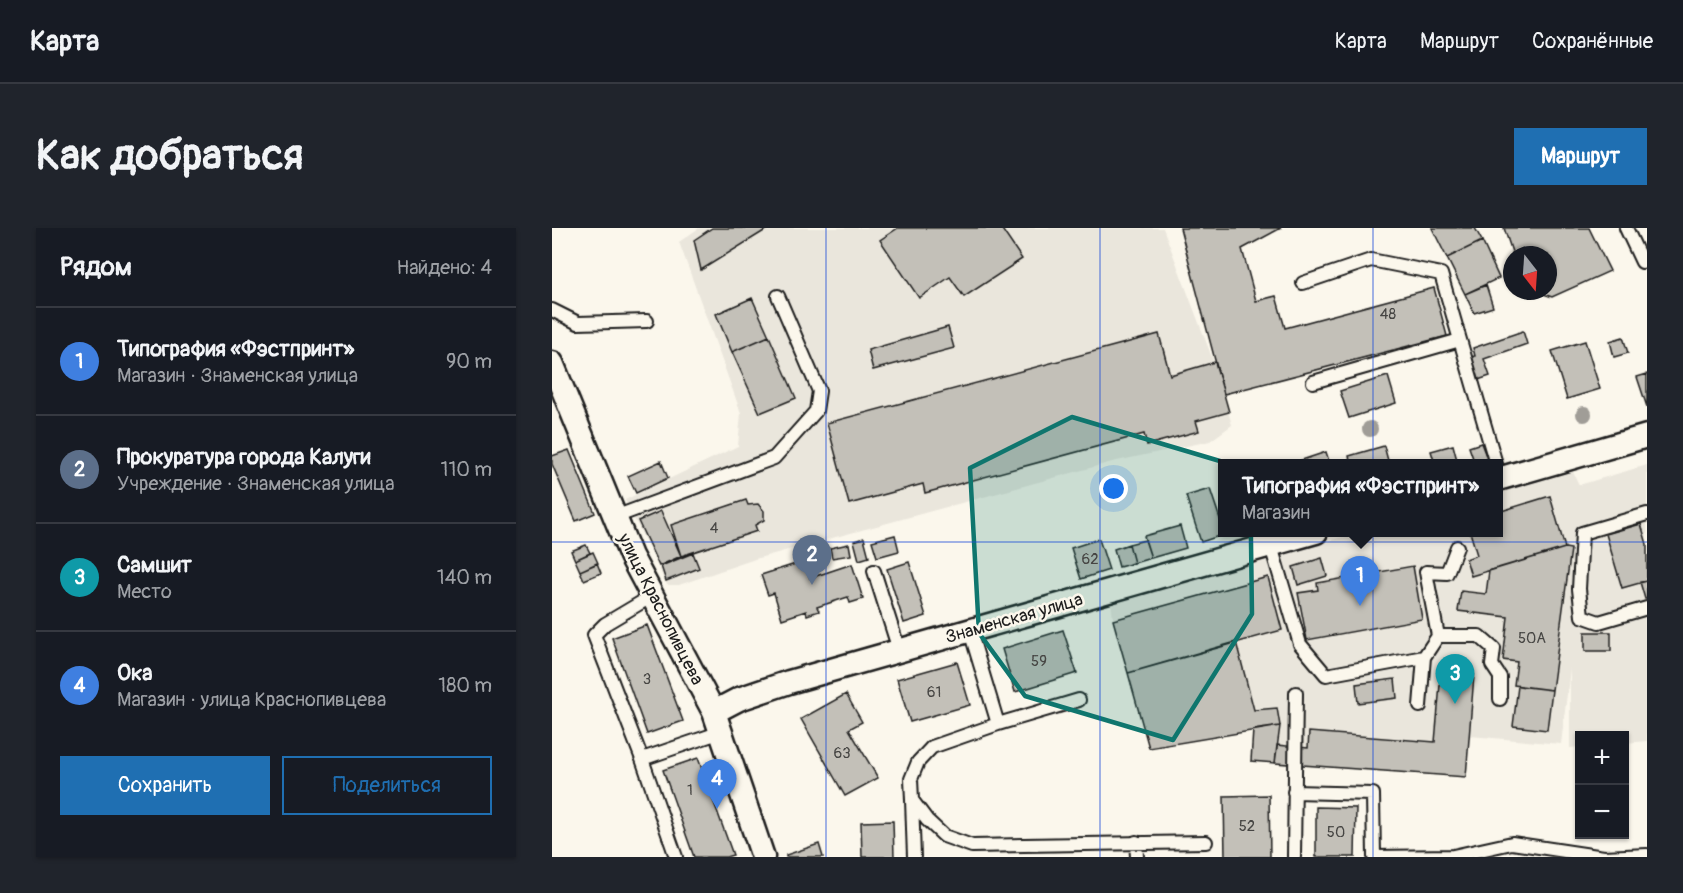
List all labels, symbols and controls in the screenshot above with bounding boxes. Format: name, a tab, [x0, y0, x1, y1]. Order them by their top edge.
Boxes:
text: Карта	[30, 24, 99, 59]
text: Карта	[1335, 28, 1387, 55]
text: Маршрут	[1420, 28, 1499, 55]
text: Сохранённые	[1532, 28, 1653, 55]
button: Маршрут	[1514, 128, 1647, 185]
text: Как добраться	[36, 130, 303, 182]
north arrow	[1503, 246, 1557, 300]
text: Рядом	[60, 251, 132, 283]
text: Найдено: 4	[397, 255, 492, 280]
house number: 48	[1380, 305, 1397, 324]
text: Типография «Фэстпринт»	[117, 335, 354, 363]
text: 1	[76, 349, 83, 374]
text: 90 m	[446, 349, 492, 374]
text: Магазин · Знаменская улица	[117, 363, 358, 388]
text: Прокуратура города Калуги	[117, 443, 370, 471]
text: 2	[74, 457, 85, 482]
text: 110 m	[441, 457, 492, 482]
popup	[1218, 459, 1503, 537]
text: Учреждение · Знаменская улица	[117, 471, 395, 496]
text: Типография «Фэстпринт»	[1242, 472, 1479, 500]
your location	[1099, 474, 1128, 503]
text: Магазин	[1242, 500, 1310, 525]
house number: 4	[710, 519, 719, 538]
street label: улица Краснопивцева	[612, 529, 709, 689]
pin: 2	[792, 536, 832, 585]
house number: 62	[1081, 550, 1099, 569]
text: Самшит	[117, 551, 192, 579]
pin: 1	[1340, 556, 1380, 606]
text: 3	[74, 565, 85, 590]
text: 140 m	[437, 565, 492, 590]
text: Место	[117, 579, 172, 604]
street label: Знаменская улица	[943, 588, 1085, 649]
house number: 50А	[1518, 629, 1546, 648]
house number: 59	[1031, 652, 1047, 671]
pin: 3	[1436, 654, 1474, 704]
text: Ока	[117, 659, 153, 687]
house number: 3	[643, 670, 651, 689]
text: 4	[74, 673, 85, 698]
text: 180 m	[438, 673, 492, 698]
house number: 61	[927, 683, 941, 702]
text: Магазин · улица Краснопивцева	[117, 687, 386, 712]
map controls	[1575, 731, 1629, 839]
button: +	[1575, 731, 1629, 785]
house number: 63	[833, 744, 851, 763]
button: Сохранить	[60, 756, 270, 815]
button: Поделиться	[282, 756, 492, 815]
pin: 4	[698, 760, 736, 809]
house number: 1	[687, 781, 693, 800]
button: −	[1575, 785, 1629, 839]
house number: 52	[1239, 817, 1255, 836]
house number: 50	[1327, 823, 1345, 842]

